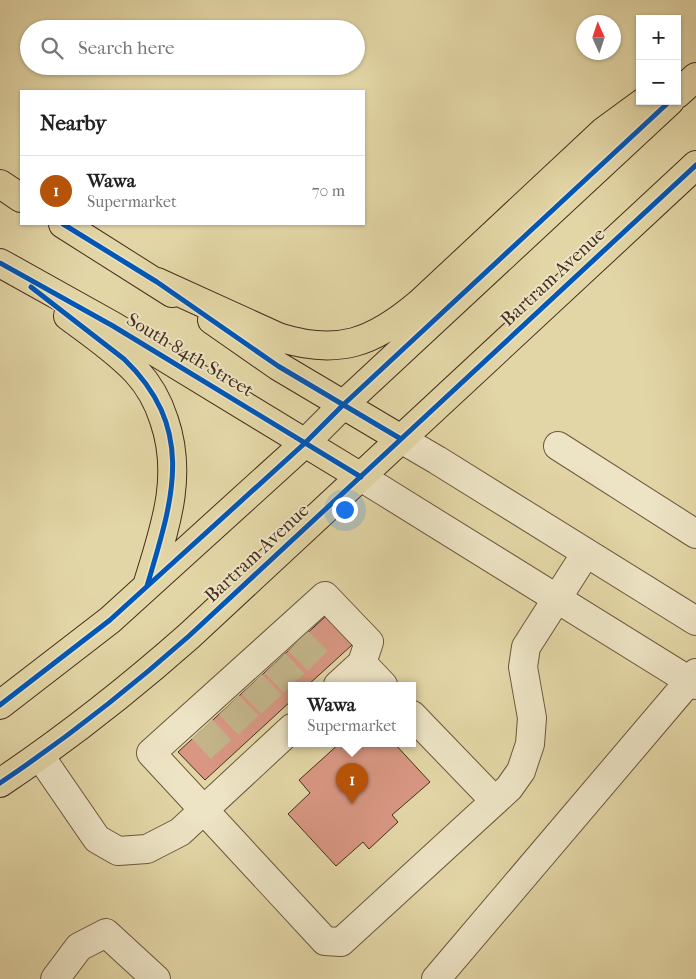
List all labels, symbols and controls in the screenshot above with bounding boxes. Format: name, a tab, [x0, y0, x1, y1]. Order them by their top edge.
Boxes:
north arrow	[576, 15, 621, 60]
map controls	[636, 15, 681, 105]
button: +	[636, 15, 681, 60]
search box	[20, 20, 365, 75]
icon: search	[38, 34, 66, 62]
text: Search here	[78, 37, 174, 59]
button: −	[636, 60, 681, 105]
text: Nearby	[40, 111, 106, 135]
text: Wawa	[87, 170, 135, 192]
text: 1	[53, 181, 59, 200]
text: 70 m	[312, 181, 345, 200]
text: Supermarket	[87, 192, 177, 211]
street label: Bartram Avenue	[496, 223, 610, 331]
street label: South 84th Street	[123, 309, 257, 402]
your location	[332, 497, 358, 523]
street label: Bartram Avenue	[200, 499, 314, 607]
popup	[288, 682, 416, 747]
text: Wawa	[307, 694, 356, 716]
text: Supermarket	[307, 716, 397, 735]
pin: 1	[336, 763, 368, 804]

